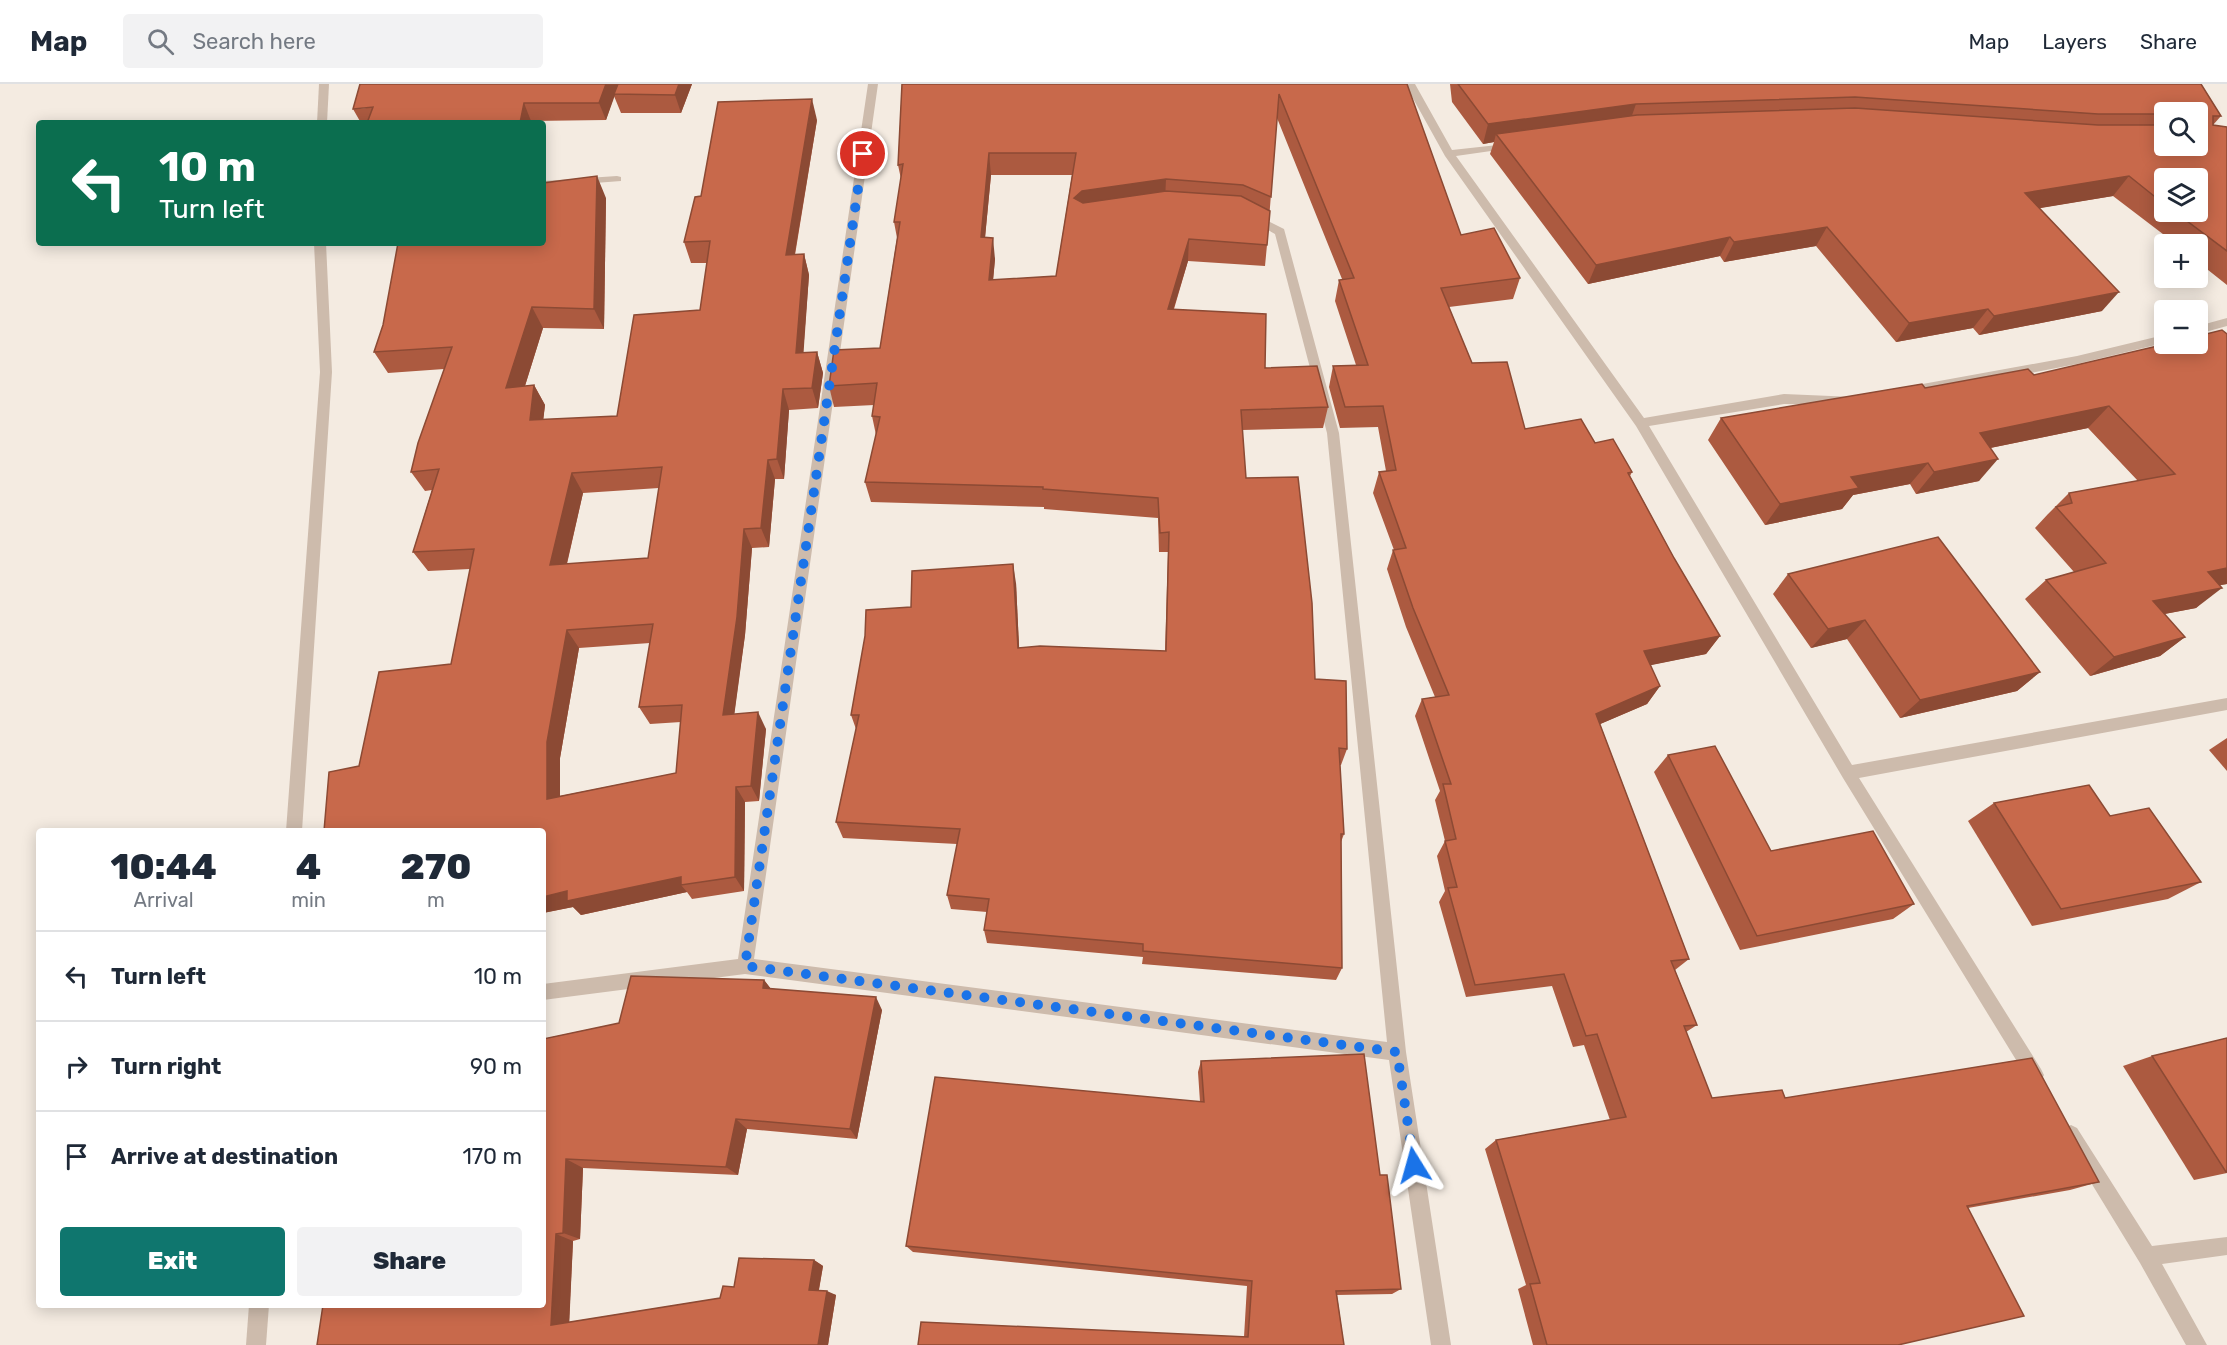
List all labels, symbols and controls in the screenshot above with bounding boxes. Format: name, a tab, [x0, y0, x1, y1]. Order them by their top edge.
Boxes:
search box	[123, 14, 543, 68]
text: Map	[30, 25, 87, 58]
icon: search	[144, 25, 177, 58]
text: Search here	[192, 28, 316, 55]
text: Map	[1968, 29, 2009, 54]
text: Layers	[2042, 29, 2107, 54]
text: Share	[2140, 29, 2197, 54]
map controls	[2154, 102, 2208, 354]
button: search	[2154, 102, 2208, 156]
pin	[837, 128, 888, 179]
icon: arrive	[846, 137, 879, 170]
text: 10 m	[159, 142, 256, 192]
icon: left	[60, 144, 138, 222]
button: layers	[2154, 168, 2208, 222]
text: Turn left	[159, 193, 264, 225]
button: +	[2154, 234, 2208, 288]
button: −	[2154, 300, 2208, 354]
text: 10:44	[110, 845, 217, 888]
text: 4	[296, 845, 321, 888]
text: 270	[400, 845, 472, 888]
text: Arrival	[134, 888, 194, 912]
text: min	[291, 888, 326, 912]
text: m	[427, 888, 445, 912]
icon: left	[60, 960, 93, 993]
text: Turn left	[111, 963, 206, 990]
text: 10 m	[474, 963, 522, 990]
icon: right	[60, 1050, 93, 1083]
text: Turn right	[111, 1053, 221, 1080]
text: 90 m	[470, 1053, 522, 1080]
position arrow	[1382, 1133, 1446, 1197]
icon: arrive	[60, 1140, 93, 1173]
text: Arrive at destination	[111, 1143, 338, 1170]
text: 170 m	[462, 1143, 522, 1170]
button: Exit	[60, 1227, 285, 1296]
button: Share	[297, 1227, 522, 1296]

